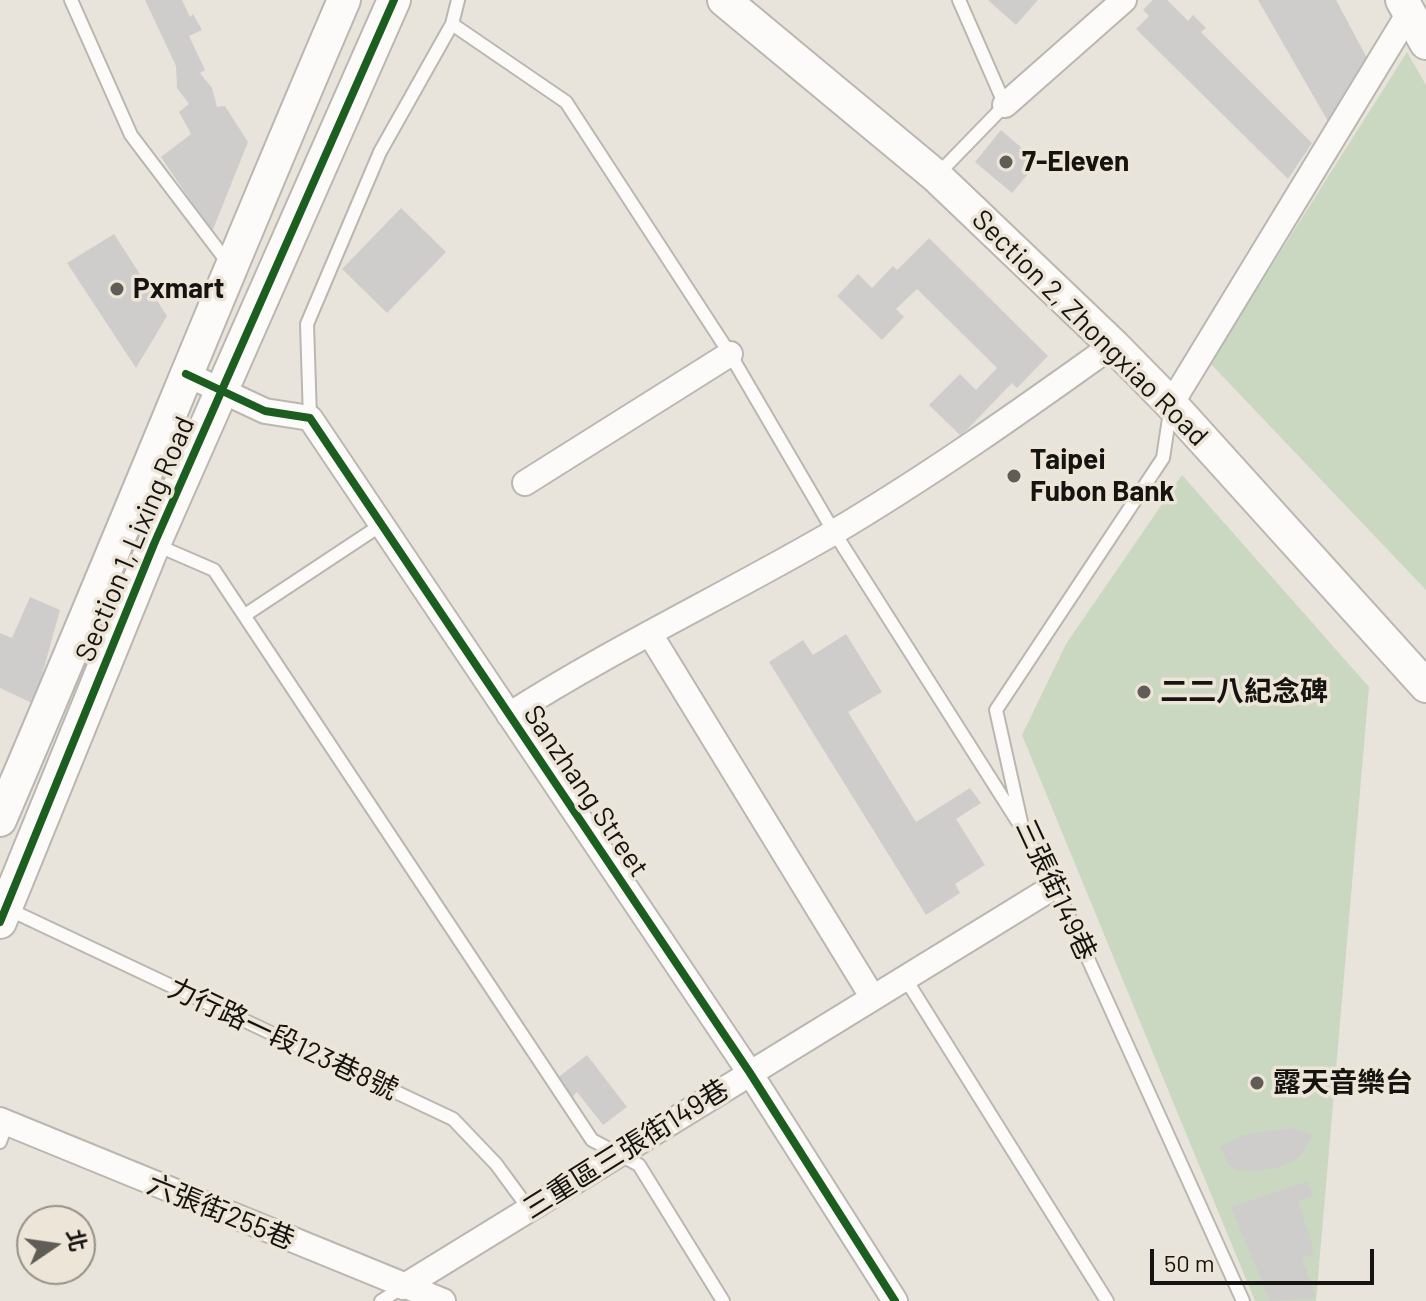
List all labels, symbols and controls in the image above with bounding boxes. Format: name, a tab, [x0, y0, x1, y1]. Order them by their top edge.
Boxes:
place label: 7-Eleven	[1022, 145, 1129, 179]
marker: 7-Eleven	[997, 153, 1015, 171]
street label: Section 2, Zhongxiao Road	[965, 203, 1215, 453]
place label: Pxmart	[133, 272, 224, 306]
marker: Pxmart	[108, 280, 126, 298]
street label: Section 1, Lixing Road	[68, 411, 202, 667]
place label: Taipei Fubon Bank	[1030, 443, 1174, 509]
marker: Taipei Fubon Bank	[1005, 467, 1023, 485]
place label: 二二八紀念碑	[1160, 675, 1328, 709]
marker: 二二八紀念碑	[1135, 683, 1153, 701]
street label: Sanzhang Street	[516, 699, 656, 883]
street label: 三張街149巷	[1009, 814, 1103, 966]
street label: 力行路一段123巷8號	[163, 971, 403, 1107]
place label: 露天音樂台	[1273, 1066, 1413, 1100]
street label: 三重區三張街149巷	[517, 1072, 735, 1226]
marker: 露天音樂台	[1248, 1074, 1266, 1092]
street label: 六張街255巷	[142, 1167, 300, 1257]
north arrow	[16, 1205, 96, 1285]
text: 北	[62, 1226, 93, 1254]
scale bar	[1154, 1233, 1378, 1283]
text: 50 m	[1164, 1248, 1215, 1277]

